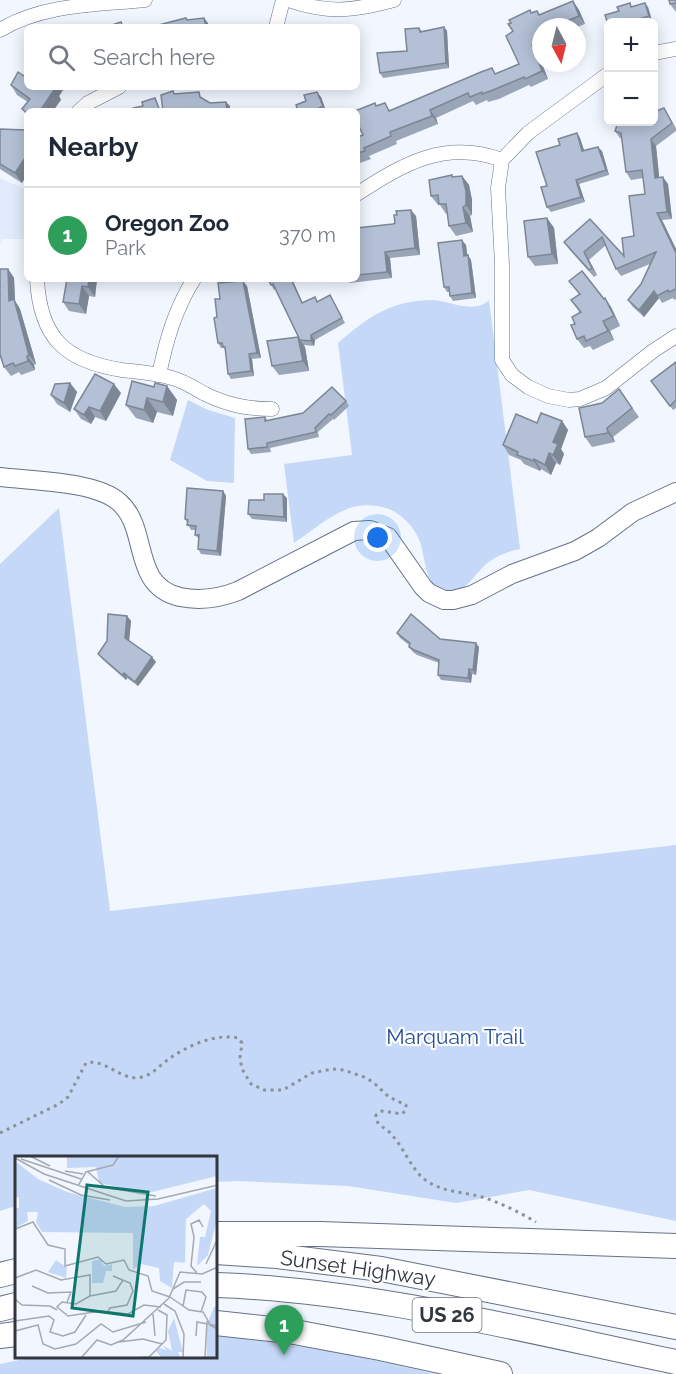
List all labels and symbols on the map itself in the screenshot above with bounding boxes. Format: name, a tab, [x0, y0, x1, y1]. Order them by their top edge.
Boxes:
north arrow	[532, 18, 586, 72]
your location	[363, 523, 392, 552]
park label: Marquam Trail	[386, 1024, 524, 1049]
inset map	[15, 1156, 218, 1359]
street label: Sunset Highway	[279, 1245, 437, 1291]
road number: US 26	[412, 1298, 482, 1332]
pin: 1	[264, 1306, 304, 1355]

